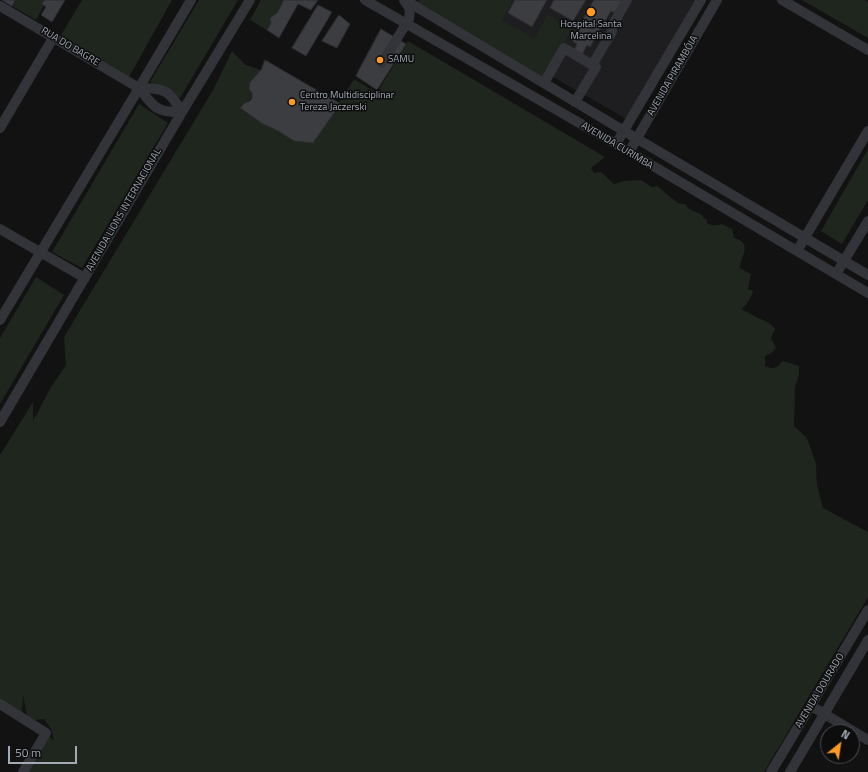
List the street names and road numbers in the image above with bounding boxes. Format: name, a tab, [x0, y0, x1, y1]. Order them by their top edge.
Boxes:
street label: RUA DO BAGRE	[39, 25, 101, 69]
street label: AVENIDA PIRAMBÓIA	[645, 34, 701, 118]
street label: AVENIDA CURIMBA	[579, 120, 655, 172]
street label: AVENIDA LIONS INTERNACIONAL	[84, 146, 164, 274]
street label: AVENIDA DOURADO	[793, 651, 847, 731]

